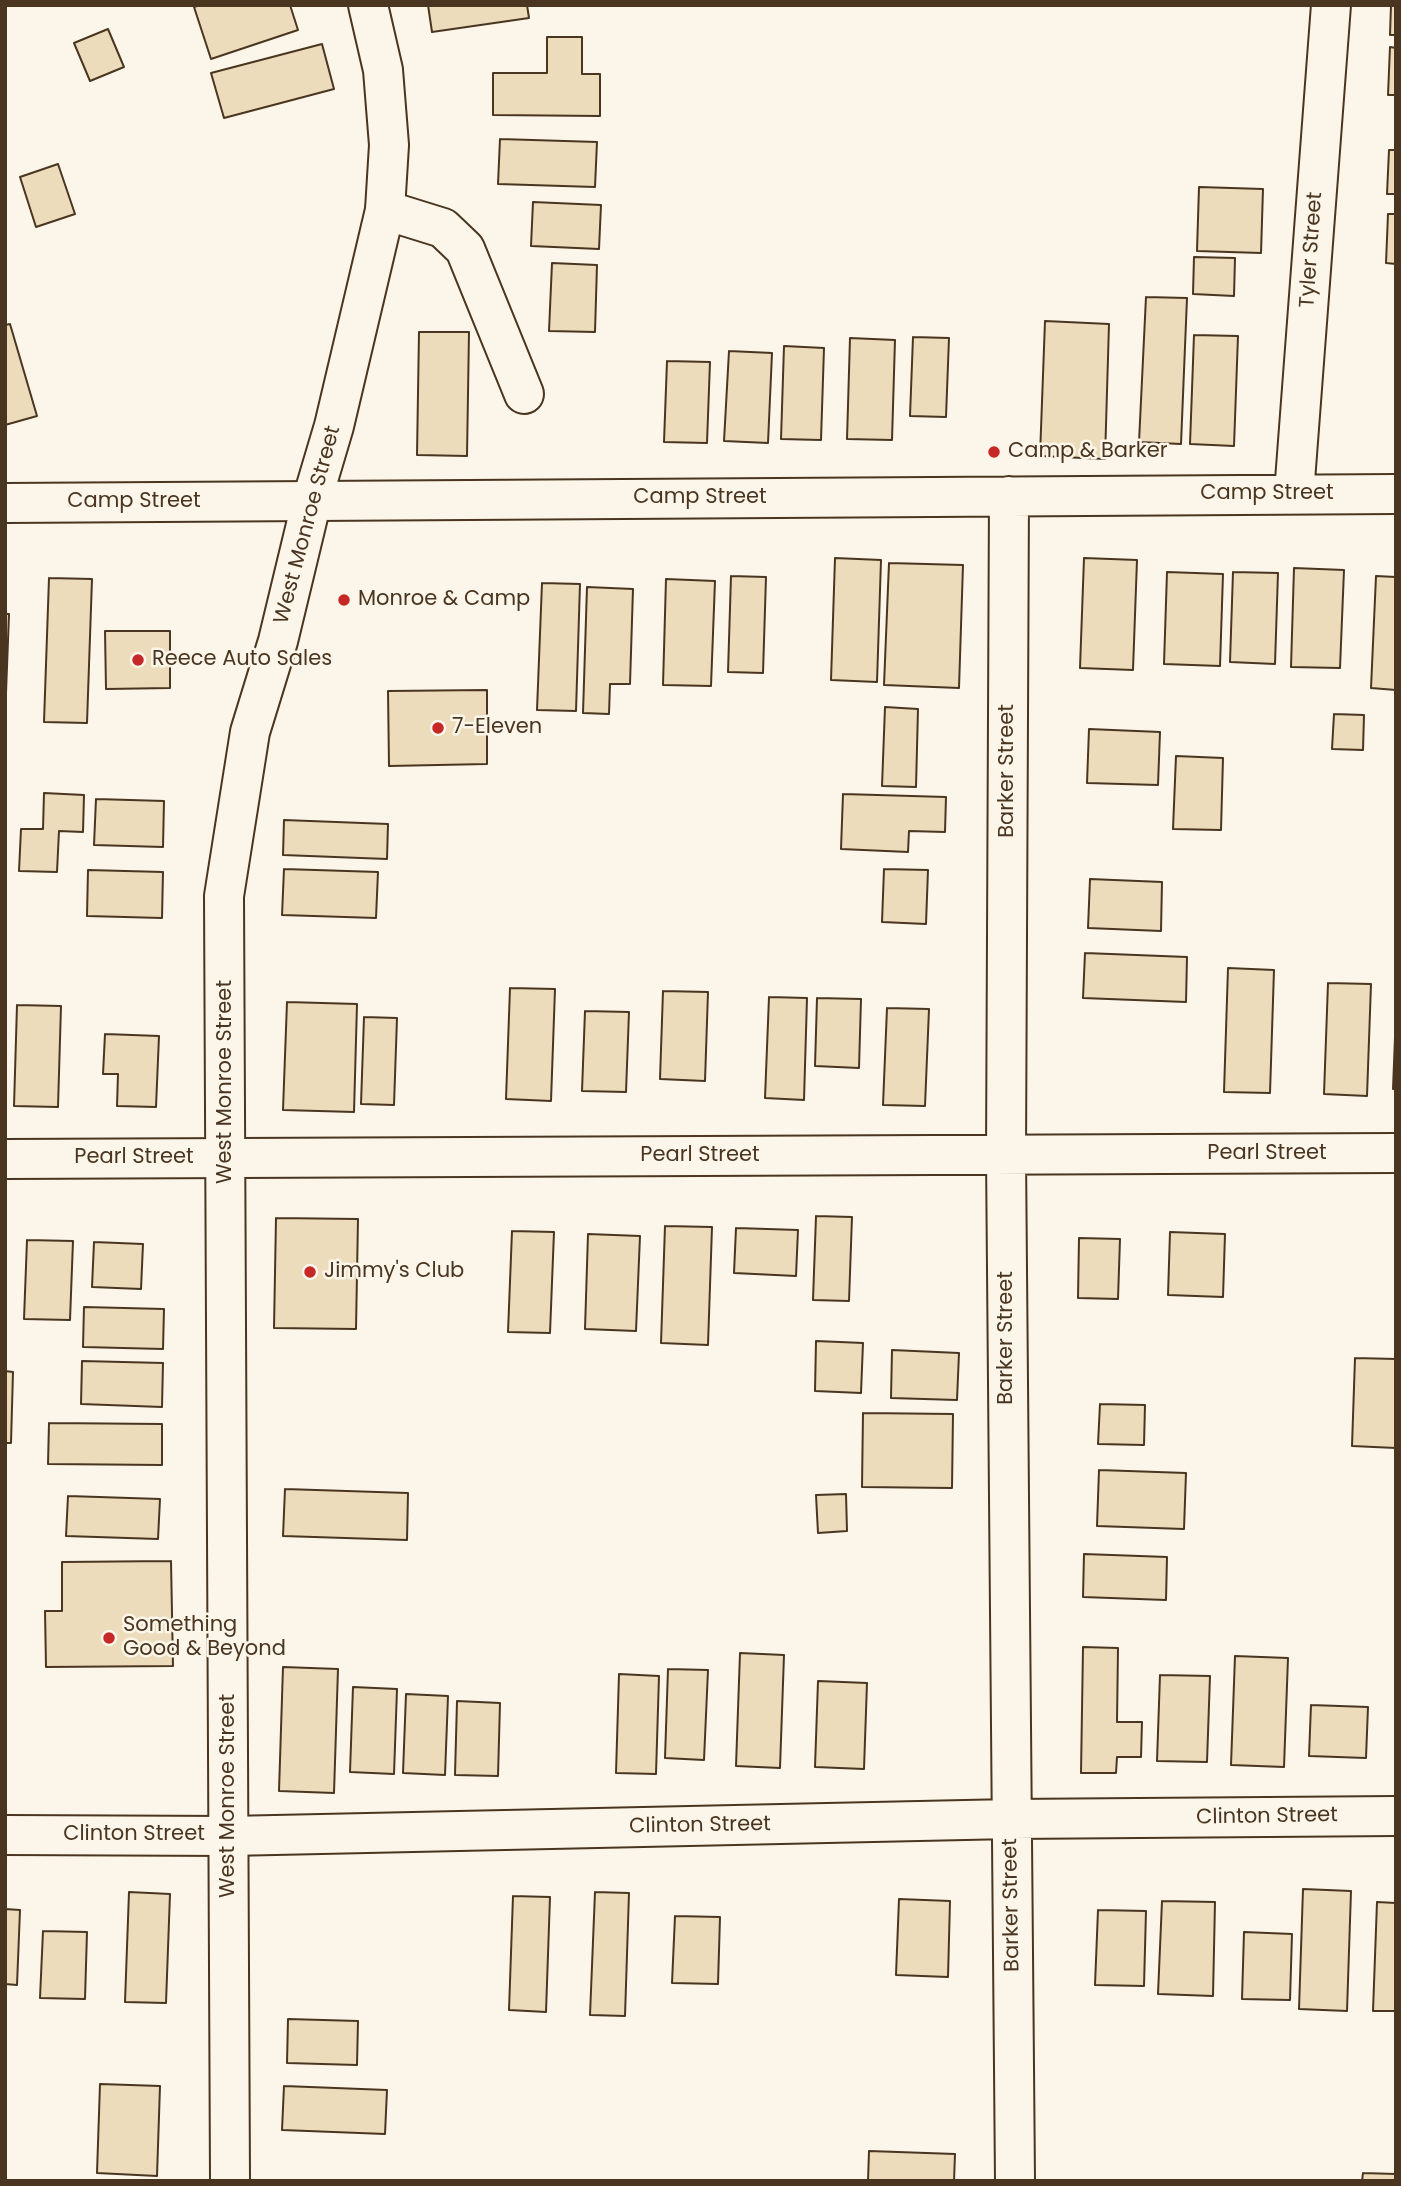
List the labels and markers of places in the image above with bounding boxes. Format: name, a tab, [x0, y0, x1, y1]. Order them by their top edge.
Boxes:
place label: Camp & Barker	[1008, 439, 1168, 465]
marker: Camp & Barker	[986, 444, 1002, 460]
place label: Monroe & Camp	[358, 587, 530, 613]
marker: Monroe & Camp	[336, 592, 352, 608]
place label: Reece Auto Sales	[152, 647, 332, 673]
marker: Reece Auto Sales	[130, 652, 146, 668]
place label: 7-Eleven	[452, 715, 542, 741]
marker: 7-Eleven	[430, 720, 446, 736]
place label: Jimmy's Club	[324, 1259, 464, 1285]
marker: Jimmy's Club	[302, 1264, 318, 1280]
place label: Something Good & Beyond	[123, 1613, 286, 1663]
marker: Something Good & Beyond	[101, 1630, 117, 1646]

